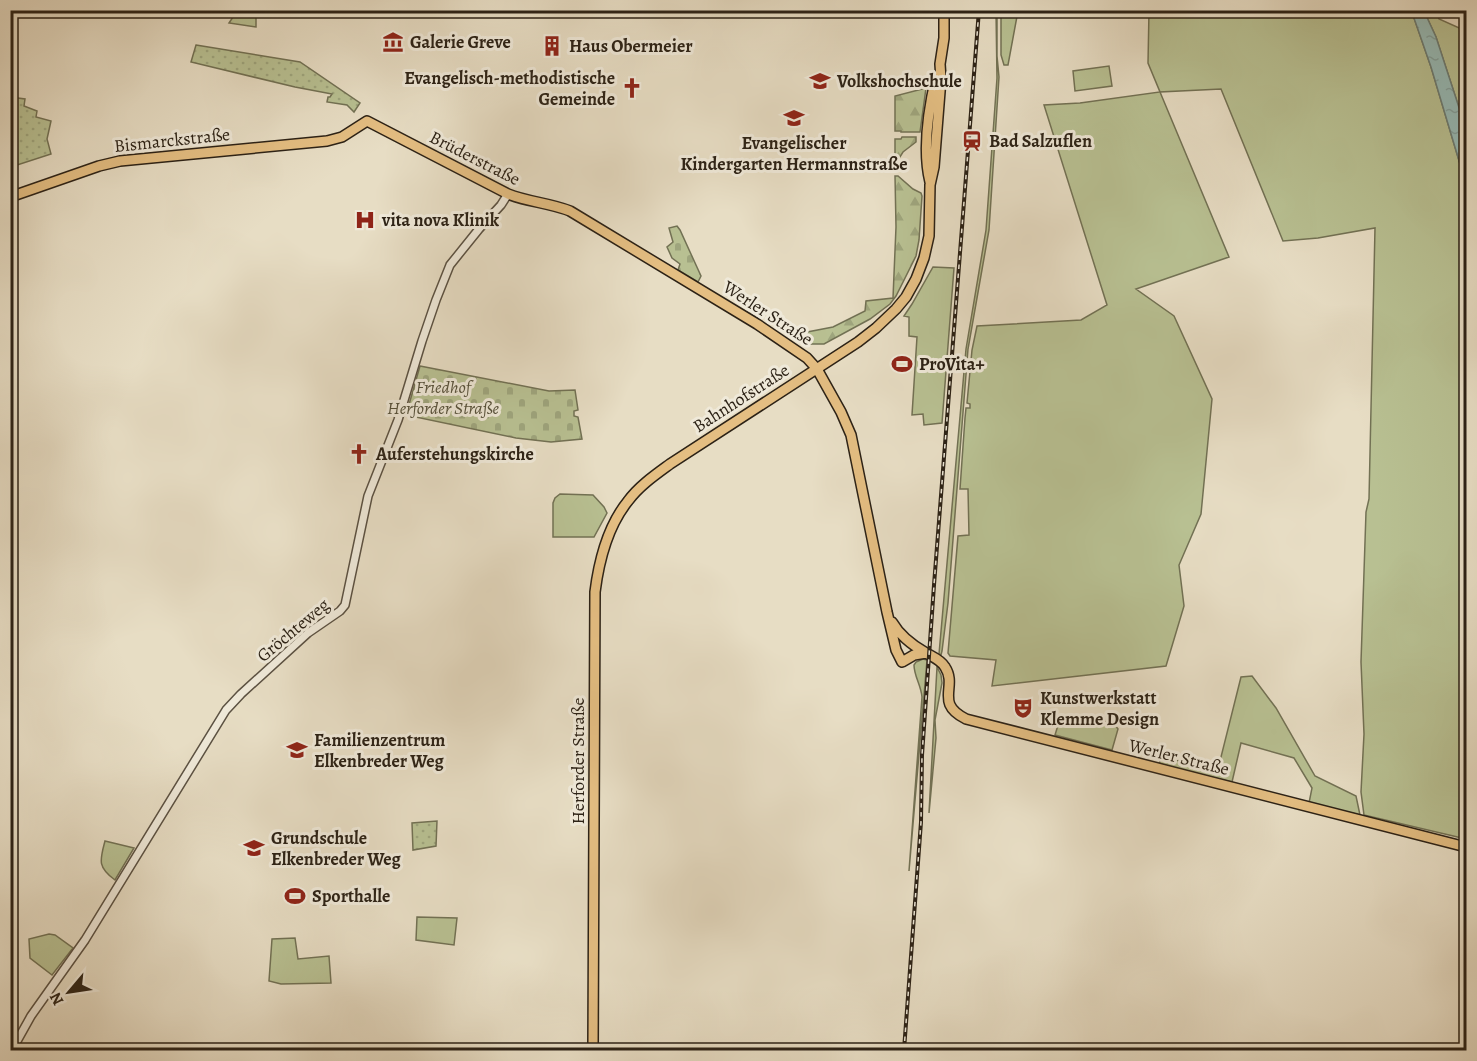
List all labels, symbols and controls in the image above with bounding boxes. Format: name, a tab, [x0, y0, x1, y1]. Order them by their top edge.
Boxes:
museum icon: Galerie Greve	[381, 30, 405, 54]
place label: Galerie Greve	[410, 30, 511, 54]
building icon: Haus Obermeier	[540, 34, 564, 58]
place label: Haus Obermeier	[569, 34, 693, 58]
place label: Evangelisch-methodistische Gemeinde	[404, 66, 615, 111]
school or university icon: Volkshochschule	[808, 69, 832, 93]
place label: Volkshochschule	[836, 69, 962, 93]
church icon: Evangelisch-methodistische Gemeinde	[620, 76, 644, 100]
school or university icon: Evangelischer Kindergarten Hermannstraße	[782, 106, 806, 130]
street label: Bismarckstraße	[113, 122, 231, 158]
street label: Brüderstraße	[426, 125, 524, 191]
station icon: Bad Salzuflen	[960, 129, 984, 153]
place label: Bad Salzuflen	[989, 129, 1092, 153]
place label: Evangelischer Kindergarten Hermannstraße	[681, 131, 907, 176]
hospital icon: vita nova Klinik	[353, 208, 377, 232]
place label: vita nova Klinik	[381, 208, 500, 232]
street label: Werler Straße	[718, 274, 818, 351]
sports icon: ProVita+	[890, 352, 914, 376]
place label: ProVita+	[919, 352, 985, 376]
street label: Bahnhofstraße	[688, 358, 794, 438]
park label: Friedhof Herforder Straße	[387, 375, 500, 420]
church icon: Auferstehungskirche	[347, 442, 371, 466]
place label: Auferstehungskirche	[375, 442, 534, 466]
street label: Gröchteweg	[252, 593, 334, 667]
place label: Kunstwerkstatt Klemme Design	[1040, 686, 1159, 731]
theatre icon: Kunstwerkstatt Klemme Design	[1011, 696, 1035, 720]
street label: Herforder Straße	[566, 698, 590, 824]
place label: Familienzentrum Elkenbreder Weg	[314, 728, 445, 773]
street label: Werler Straße	[1125, 733, 1232, 781]
school or university icon: Familienzentrum Elkenbreder Weg	[285, 738, 309, 762]
place label: Grundschule Elkenbreder Weg	[271, 826, 401, 871]
school or university icon: Grundschule Elkenbreder Weg	[242, 836, 266, 860]
sports icon: Sporthalle	[283, 884, 307, 908]
place label: Sporthalle	[312, 884, 390, 908]
north arrow	[39, 962, 99, 1022]
text: N	[44, 988, 69, 1009]

